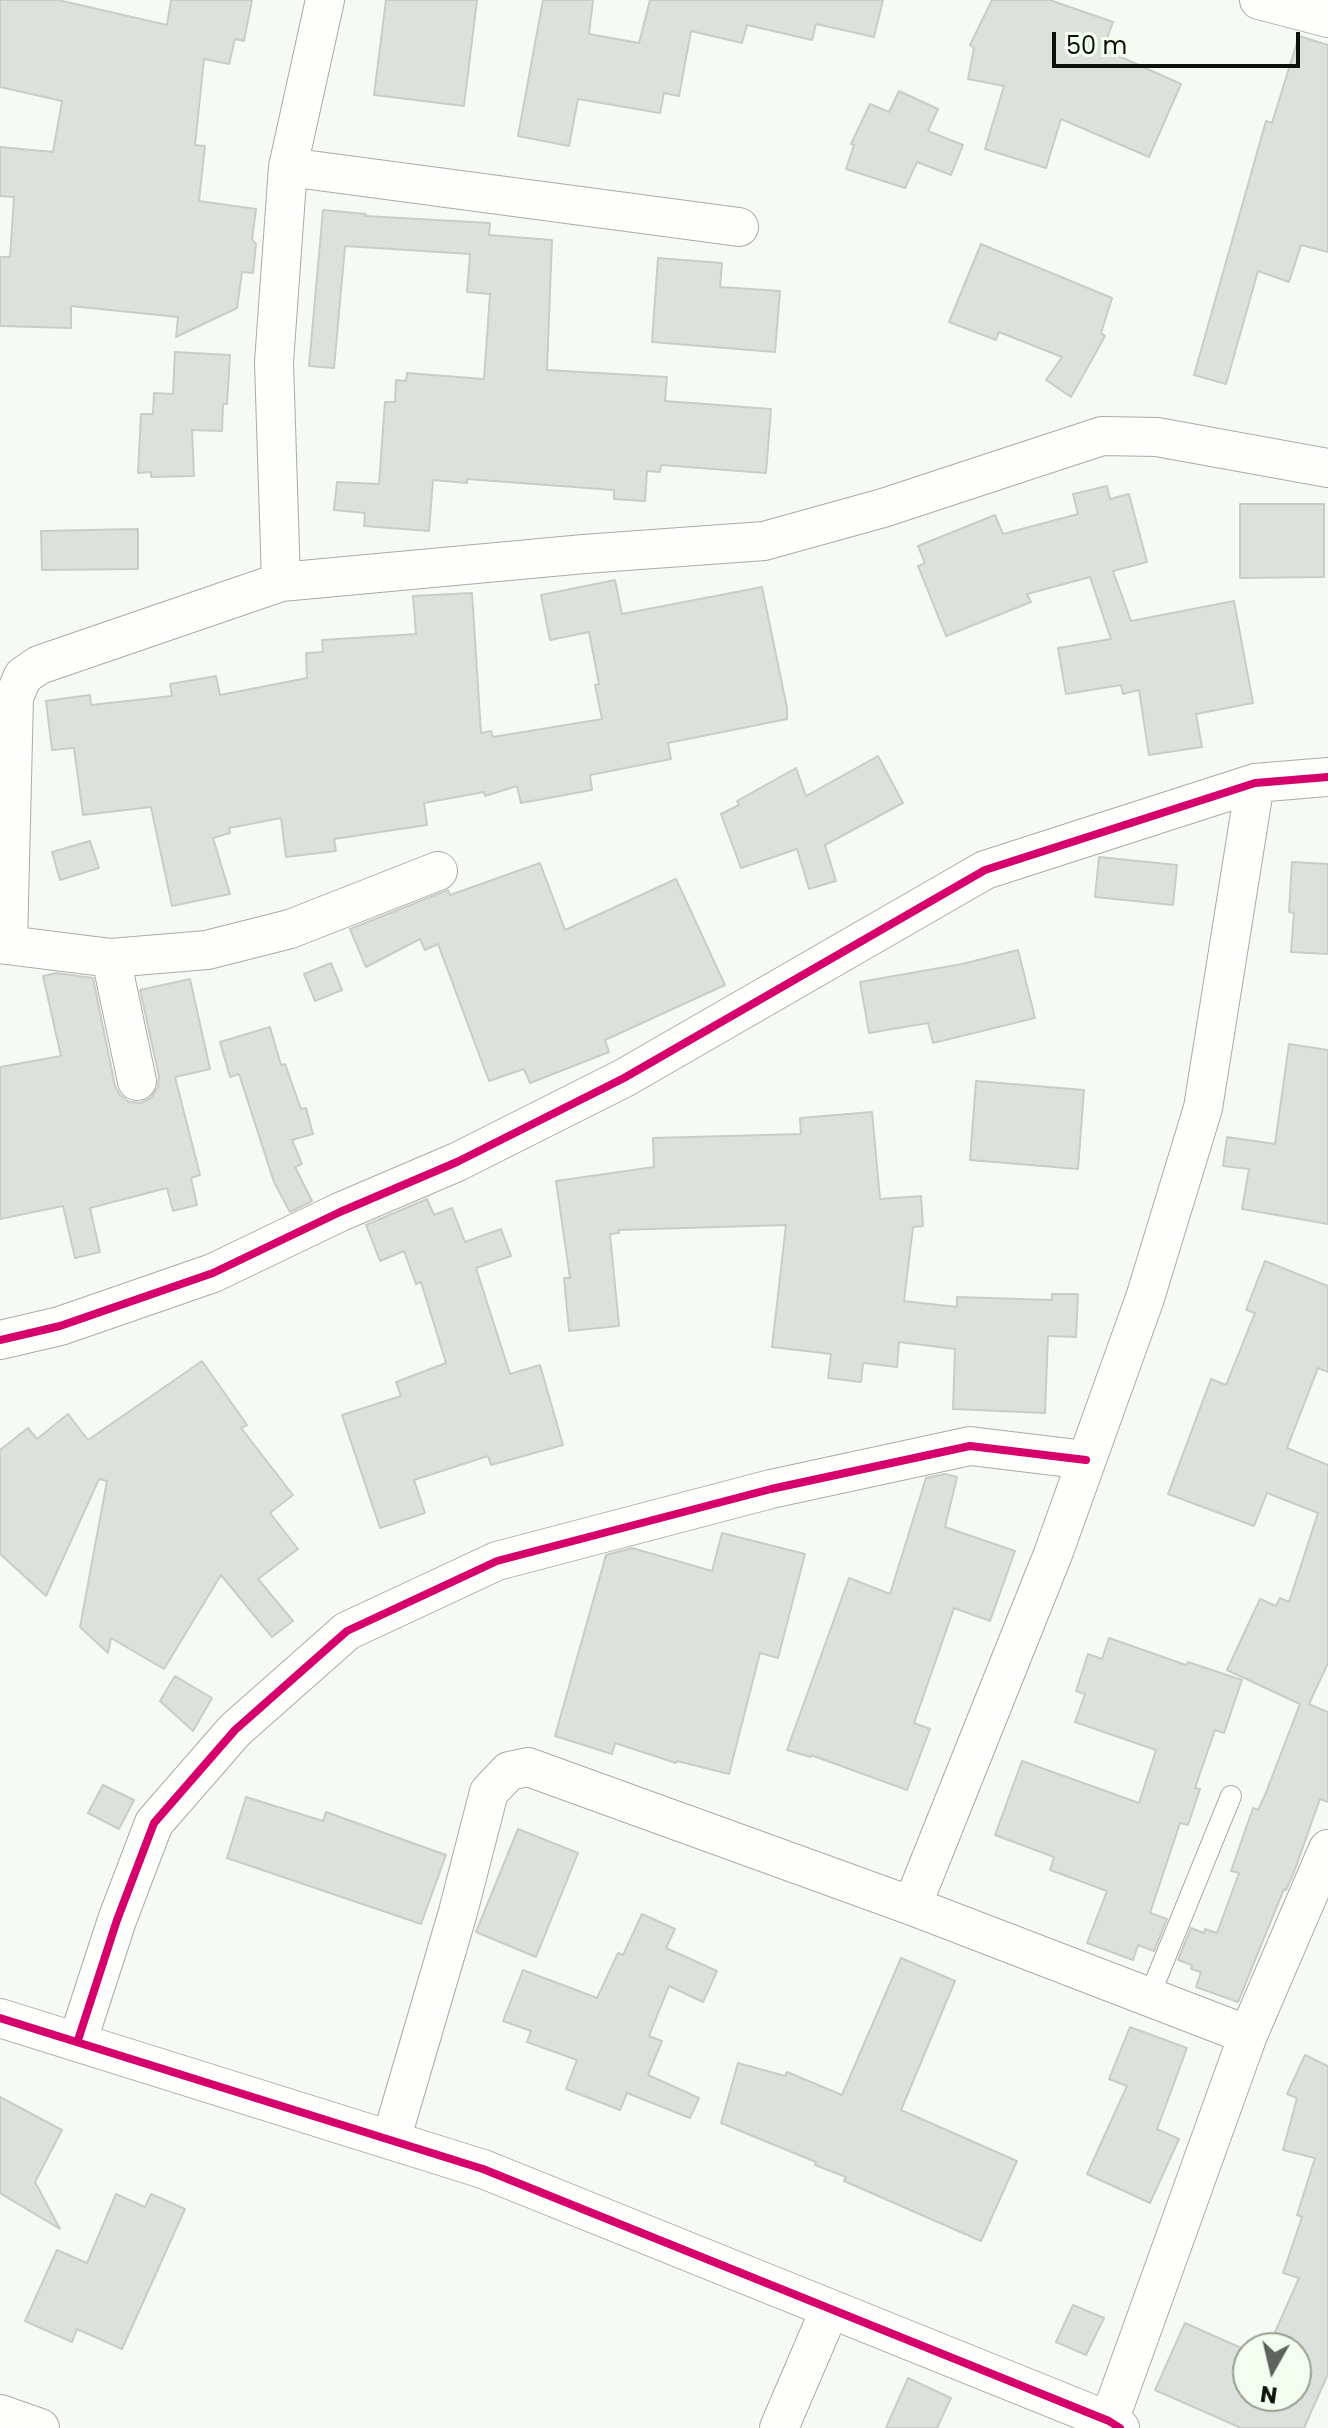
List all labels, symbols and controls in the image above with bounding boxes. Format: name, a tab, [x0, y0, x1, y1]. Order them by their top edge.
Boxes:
scale bar	[1056, 16, 1304, 66]
text: 50 m	[1066, 29, 1127, 62]
north arrow	[1232, 2332, 1312, 2412]
text: N	[1259, 2378, 1279, 2411]

